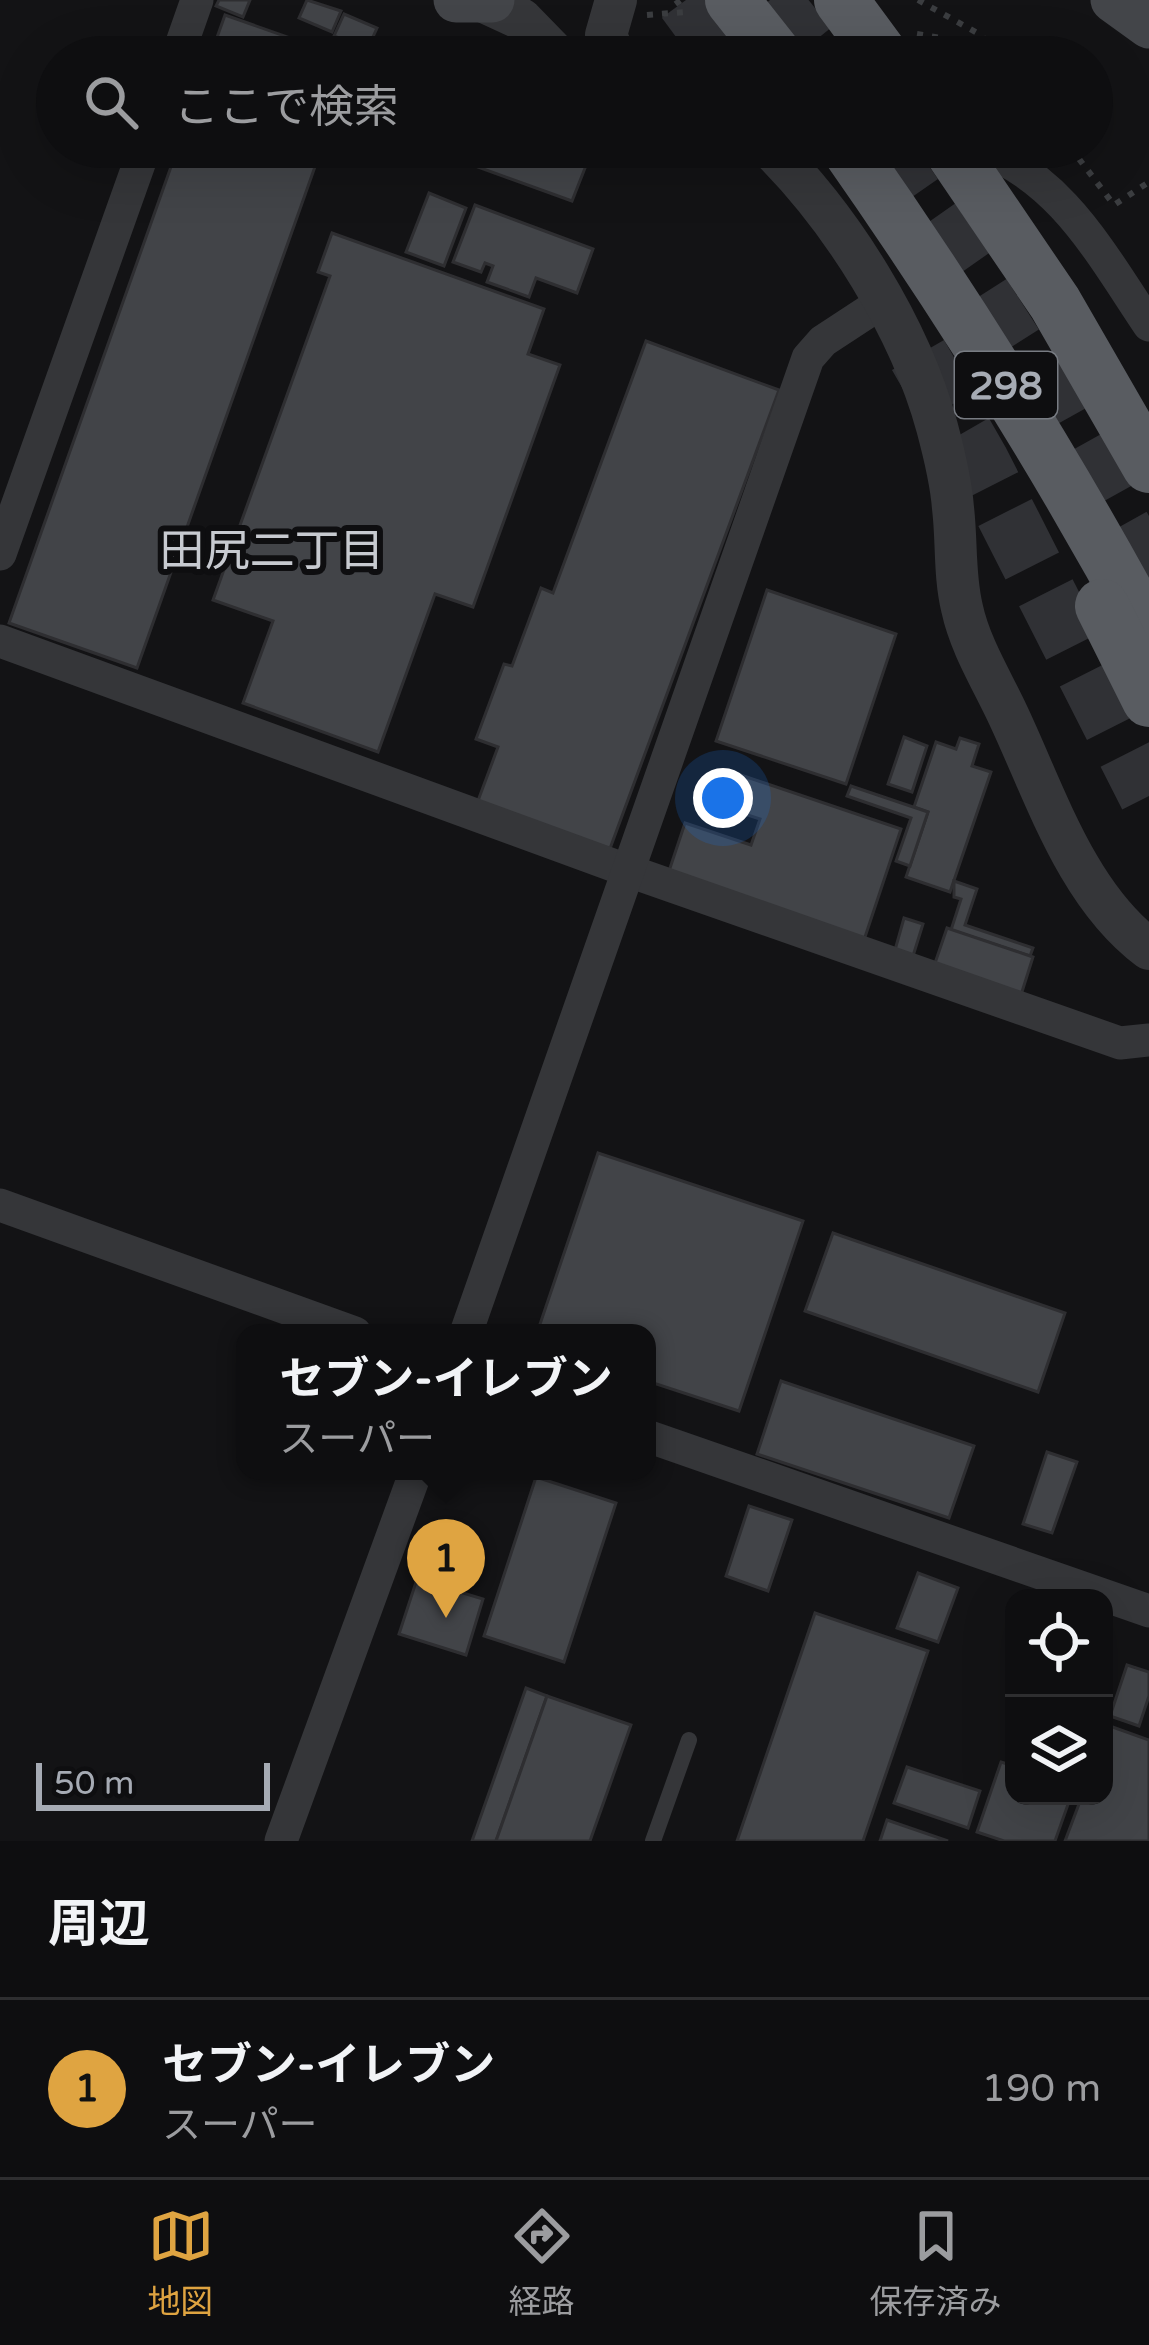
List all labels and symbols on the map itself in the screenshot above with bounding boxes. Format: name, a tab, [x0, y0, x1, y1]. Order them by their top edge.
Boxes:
road number: 298	[955, 352, 1057, 418]
district label: 田尻二丁目	[159, 525, 385, 579]
your location	[693, 768, 753, 828]
pin: 1	[407, 1519, 485, 1618]
scale bar	[36, 1757, 270, 1810]

